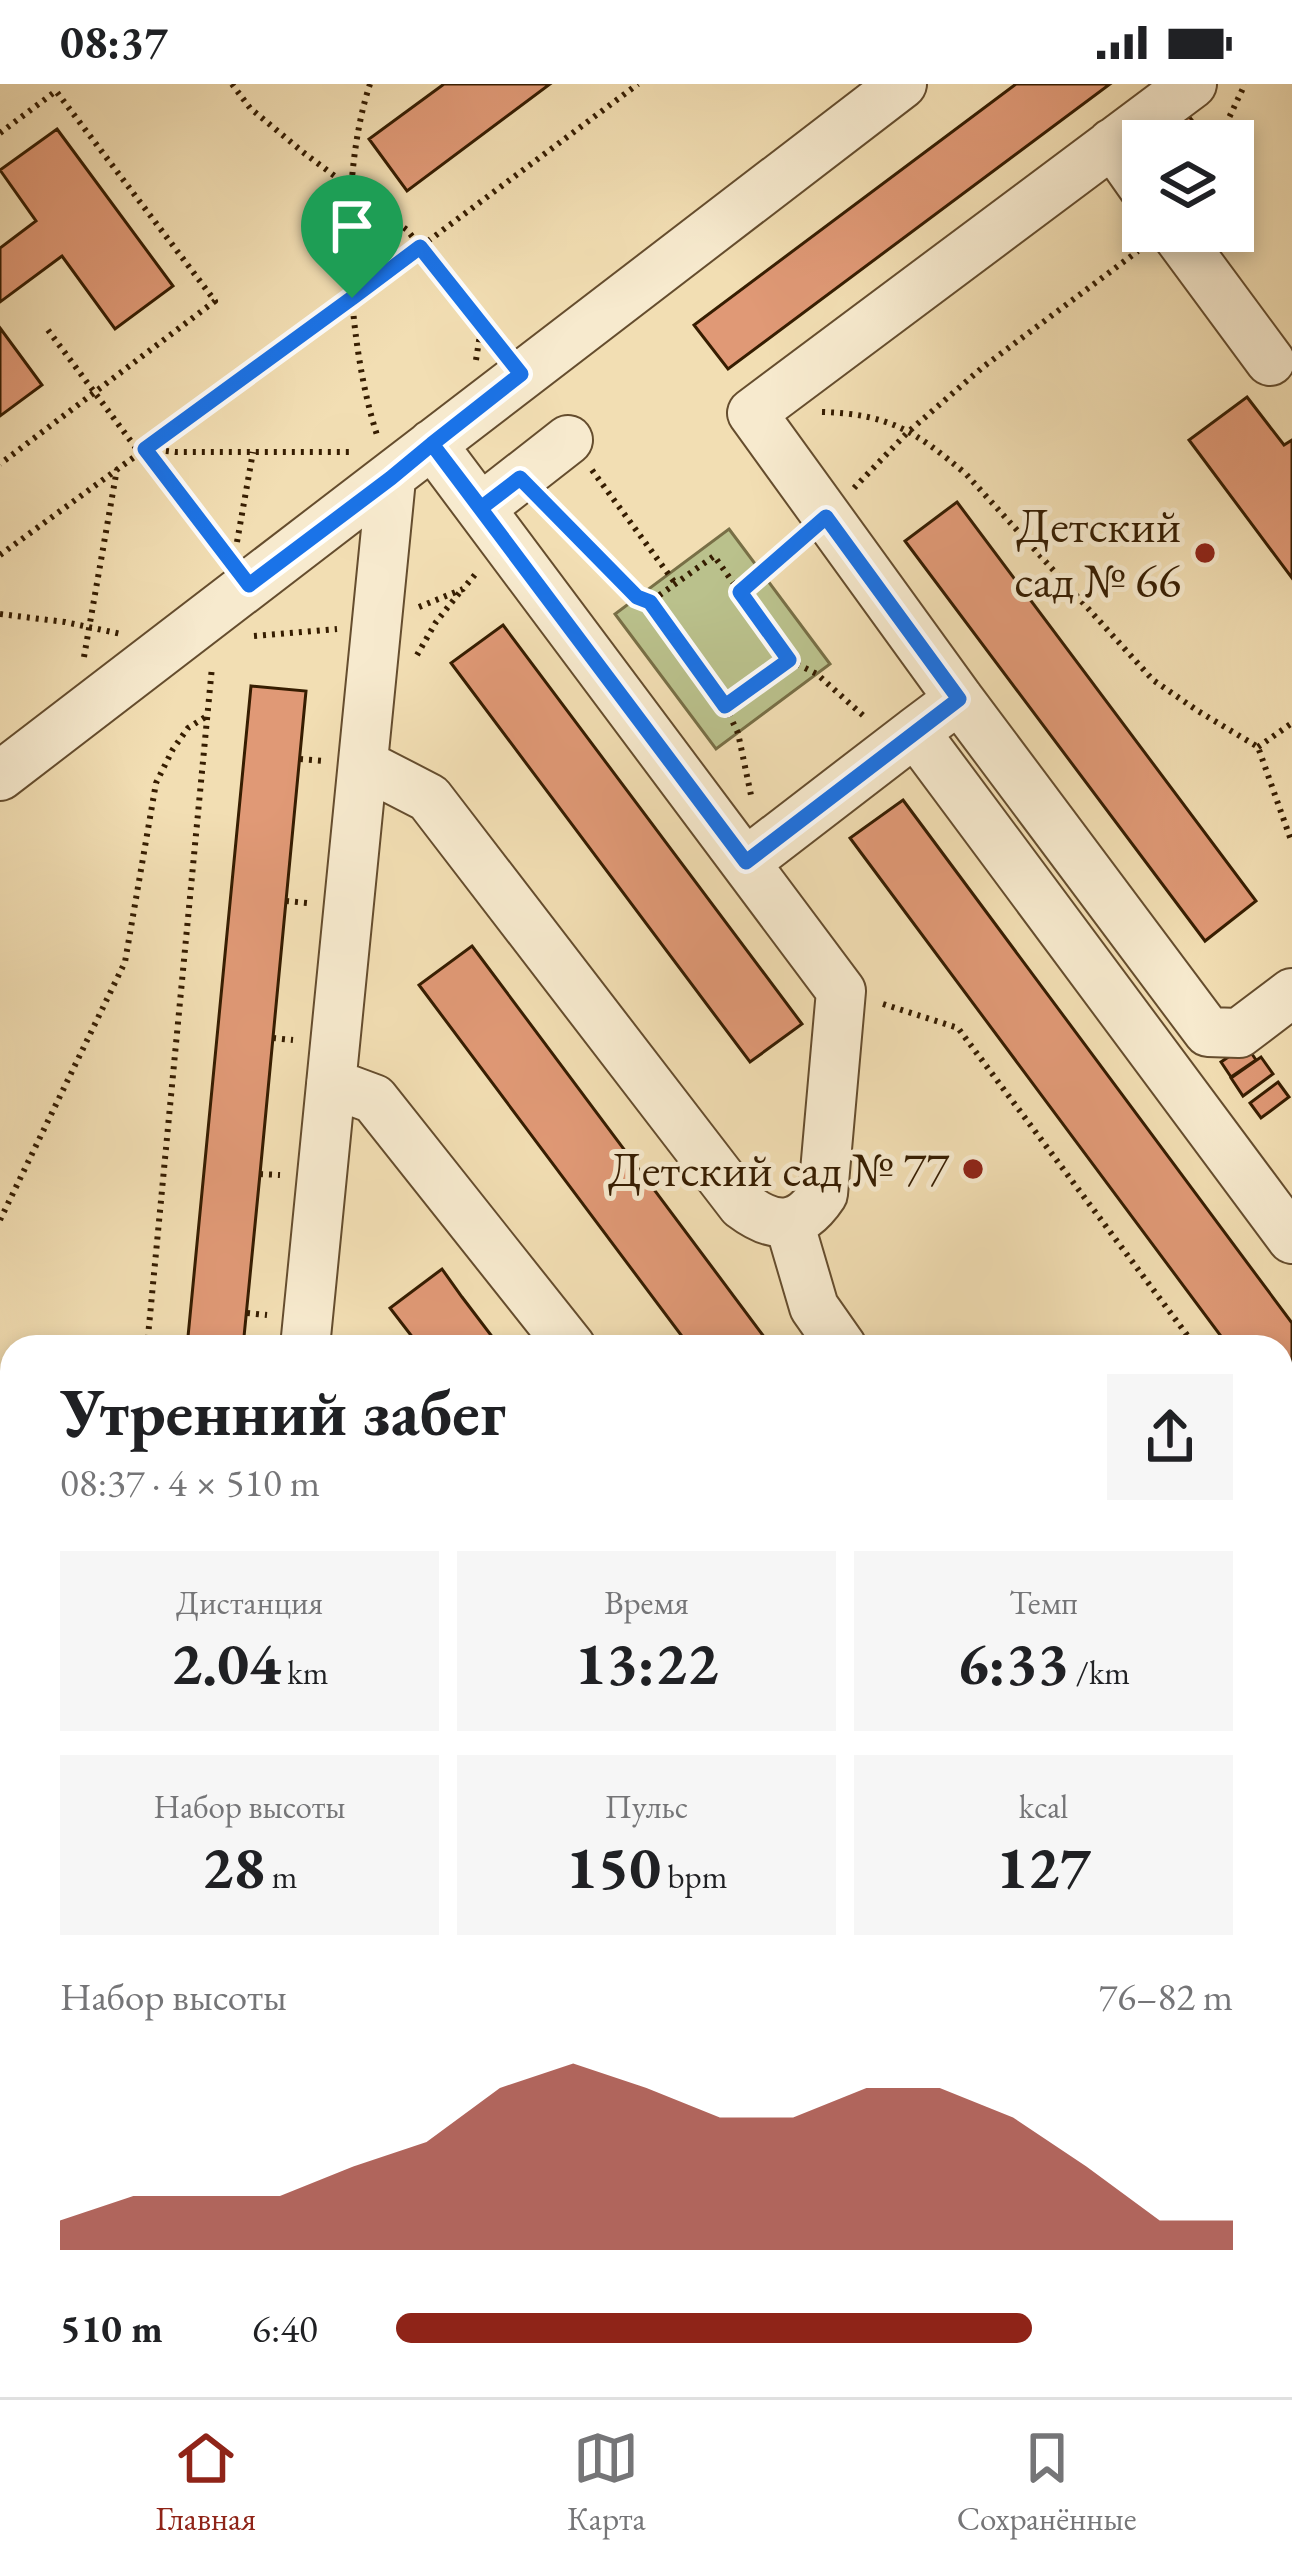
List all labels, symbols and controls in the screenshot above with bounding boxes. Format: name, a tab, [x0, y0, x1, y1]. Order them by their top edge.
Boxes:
text: 08:37	[60, 13, 168, 71]
map controls	[1122, 120, 1254, 252]
button: layers	[1122, 120, 1254, 252]
pin	[301, 175, 403, 298]
icon: arrive	[319, 193, 385, 259]
place label: Детский сад № 66	[1014, 494, 1181, 611]
marker: Детский сад № 66	[1192, 540, 1218, 566]
place label: Детский сад № 77	[608, 1138, 950, 1200]
marker: Детский сад № 77	[960, 1156, 986, 1182]
text: Утренний забег	[60, 1369, 506, 1455]
button: share	[1107, 1374, 1233, 1500]
text: 08:37 · 4 × 510 m	[60, 1457, 320, 1508]
text: Дистанция	[176, 1581, 323, 1624]
text: Время	[604, 1581, 689, 1624]
text: Темп	[1009, 1581, 1078, 1624]
text: 2.04	[171, 1624, 281, 1702]
text: 13:22	[575, 1624, 718, 1702]
text: 6:33	[957, 1624, 1069, 1702]
text: km	[281, 1651, 328, 1694]
text: /km	[1069, 1651, 1130, 1694]
text: Набор высоты	[153, 1785, 346, 1828]
text: Пульс	[605, 1785, 688, 1828]
text: kcal	[1019, 1785, 1068, 1828]
text: 28	[202, 1828, 265, 1906]
text: 150	[566, 1828, 661, 1906]
text: 127	[996, 1828, 1091, 1906]
text: m	[265, 1855, 297, 1898]
text: bpm	[661, 1855, 727, 1898]
text: Набор высоты	[60, 1971, 287, 2022]
text: 76–82 m	[1099, 1971, 1233, 2022]
text: 510 m	[60, 2303, 163, 2354]
text: 6:40	[252, 2303, 318, 2354]
tab: Главная	[155, 2425, 256, 2540]
tab: Карта	[567, 2425, 646, 2540]
tab: Сохранённые	[957, 2425, 1137, 2540]

